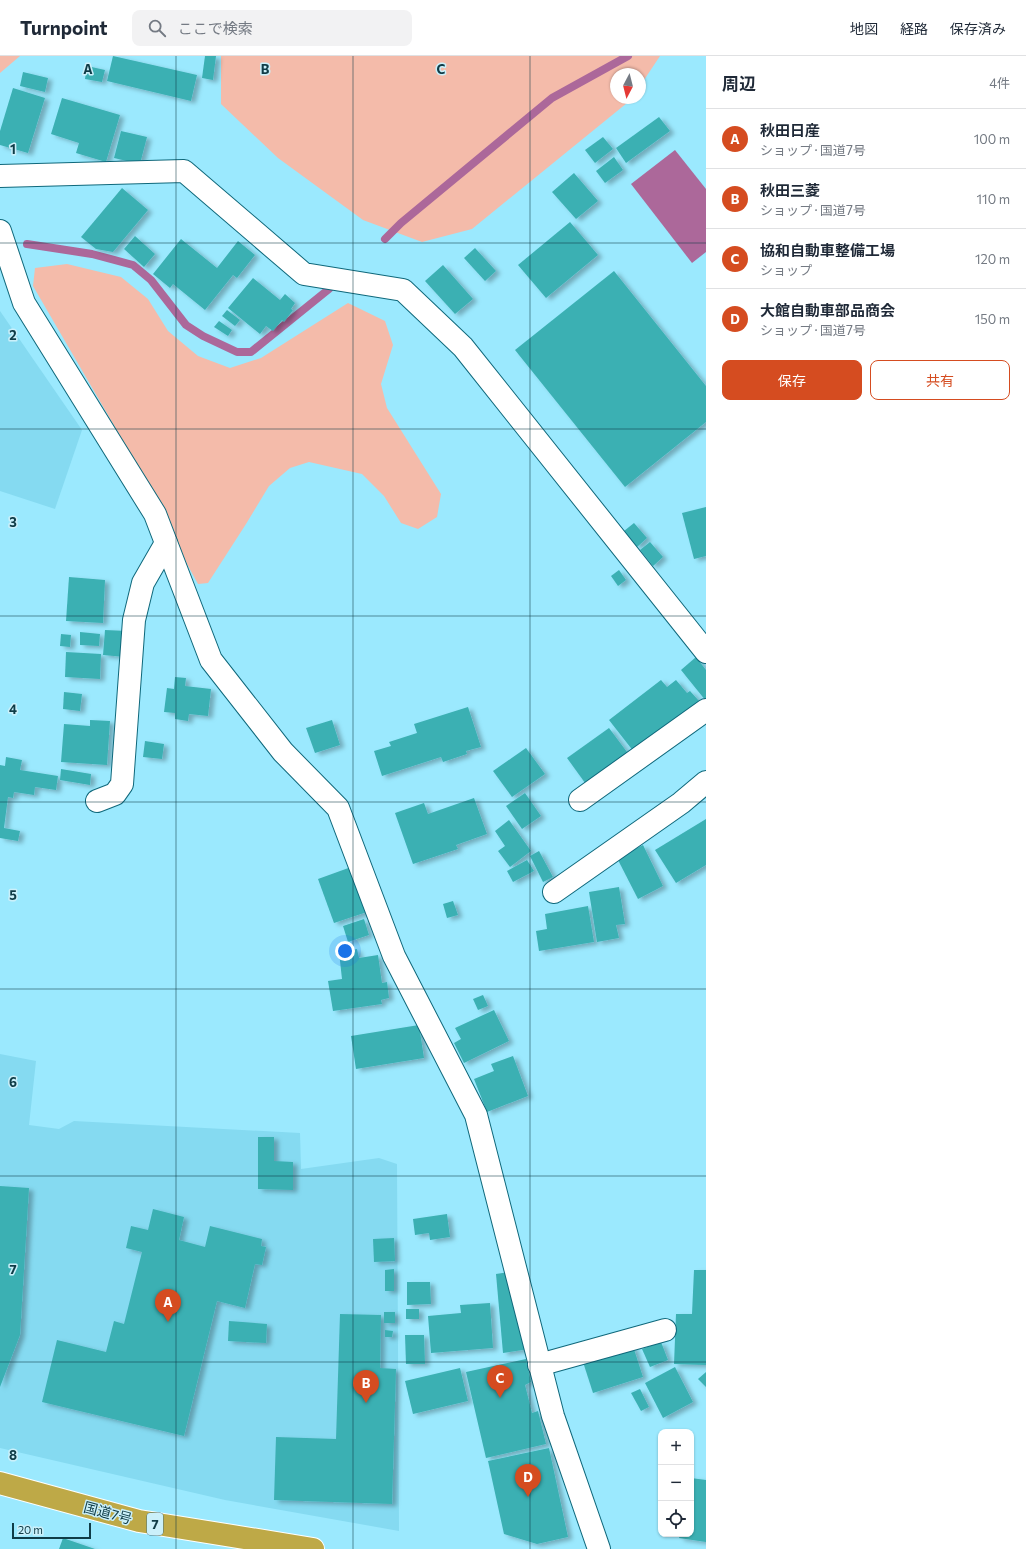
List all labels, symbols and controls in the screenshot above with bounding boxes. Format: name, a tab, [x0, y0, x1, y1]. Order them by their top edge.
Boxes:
search box	[132, 10, 412, 46]
text: Turnpoint	[20, 16, 108, 39]
icon: search	[146, 17, 168, 39]
text: ここで検索	[178, 19, 253, 37]
text: 地図	[850, 20, 878, 37]
text: 経路	[900, 20, 928, 37]
text: 保存済み	[950, 20, 1006, 37]
text: A	[83, 61, 93, 77]
text: B	[261, 61, 270, 77]
text: C	[437, 61, 446, 77]
north arrow	[610, 68, 646, 104]
text: 周辺	[722, 73, 756, 94]
text: 4件	[989, 75, 1010, 91]
text: 秋田日産	[760, 121, 820, 139]
text: A	[730, 131, 740, 147]
text: 100 m	[974, 131, 1010, 147]
text: 1	[10, 141, 16, 157]
text: ショップ · 国道7号	[760, 142, 866, 158]
text: 秋田三菱	[760, 181, 820, 199]
text: B	[731, 191, 739, 207]
text: 110 m	[977, 191, 1010, 207]
text: ショップ · 国道7号	[760, 202, 866, 218]
text: 協和自動車整備工場	[760, 241, 895, 259]
text: C	[731, 251, 739, 267]
text: 120 m	[975, 251, 1010, 267]
text: ショップ	[760, 262, 812, 278]
text: 大館自動車部品商会	[760, 301, 895, 319]
text: D	[730, 311, 740, 327]
text: 150 m	[975, 311, 1010, 327]
text: ショップ · 国道7号	[760, 322, 866, 338]
text: 2	[9, 327, 17, 343]
button: 保存	[722, 360, 862, 400]
button: 共有	[870, 360, 1010, 400]
text: 3	[9, 514, 17, 530]
text: 4	[9, 701, 17, 717]
text: 5	[9, 887, 17, 903]
your location	[335, 941, 355, 961]
text: 6	[9, 1074, 17, 1090]
text: 7	[9, 1261, 17, 1277]
pin: A	[155, 1289, 181, 1322]
pin: C	[487, 1365, 513, 1398]
pin: B	[353, 1370, 379, 1403]
map controls	[658, 1429, 694, 1537]
button: +	[658, 1429, 694, 1465]
text: 8	[9, 1447, 17, 1463]
pin: D	[515, 1464, 541, 1497]
button: −	[658, 1465, 694, 1501]
street label: 国道7号	[82, 1498, 134, 1527]
button: locate	[658, 1501, 694, 1537]
road number: 7	[147, 1513, 163, 1535]
scale bar	[12, 1521, 91, 1540]
text: 20 m	[18, 1523, 43, 1536]

